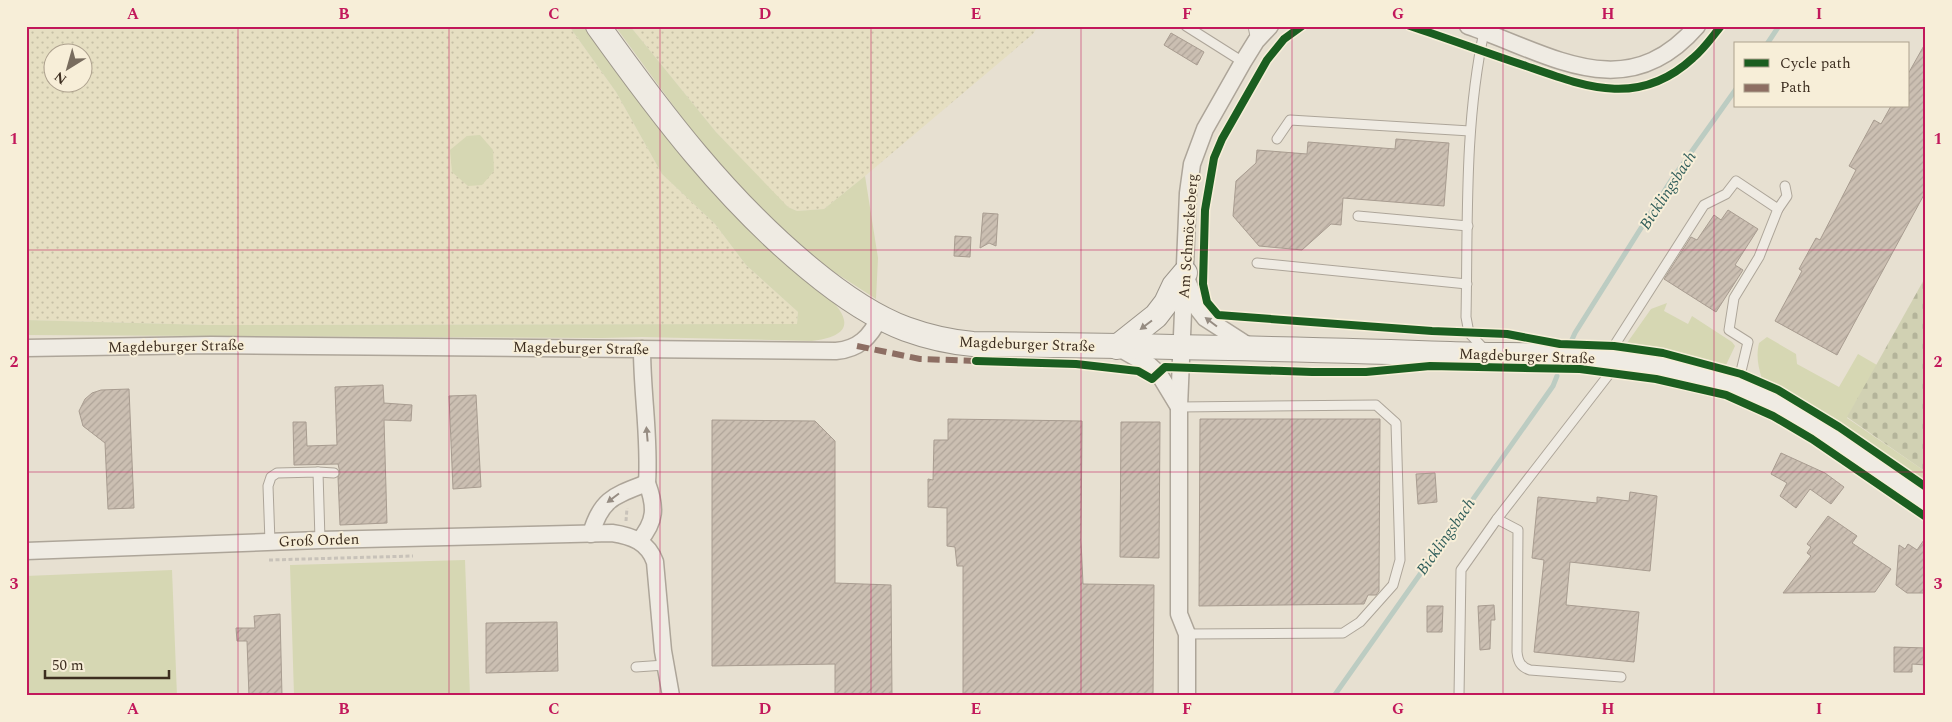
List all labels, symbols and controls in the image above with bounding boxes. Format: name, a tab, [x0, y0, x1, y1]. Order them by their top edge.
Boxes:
text: A	[127, 2, 140, 26]
text: B	[338, 2, 350, 26]
text: C	[548, 2, 560, 26]
text: D	[759, 2, 772, 26]
text: E	[971, 2, 981, 26]
text: F	[1182, 2, 1192, 26]
text: G	[1392, 2, 1404, 26]
text: H	[1601, 2, 1615, 26]
text: I	[1816, 2, 1822, 26]
north arrow	[42, 42, 92, 92]
legend	[1734, 42, 1910, 108]
text: Cycle path	[1780, 52, 1851, 75]
text: N	[50, 66, 71, 90]
text: Path	[1780, 76, 1811, 99]
text: 1	[10, 127, 18, 151]
text: 1	[1934, 127, 1942, 151]
water label: Bicklingsbach	[1633, 146, 1702, 235]
street label: Am Schmöckeberg	[1173, 173, 1204, 299]
one-way arrow	[1204, 317, 1218, 327]
one-way arrow	[1140, 319, 1153, 330]
street label: Magdeburger Straße	[958, 331, 1096, 358]
street label: Magdeburger Straße	[108, 334, 244, 359]
street label: Magdeburger Straße	[513, 336, 649, 361]
street label: Magdeburger Straße	[1458, 343, 1596, 370]
text: 2	[10, 350, 19, 374]
text: 2	[1934, 350, 1943, 374]
one-way arrow	[643, 426, 651, 442]
one-way arrow	[606, 493, 620, 503]
water label: Bicklingsbach	[1410, 493, 1481, 580]
street label: Groß Orden	[278, 528, 360, 553]
text: 3	[10, 572, 19, 596]
text: 3	[1934, 572, 1943, 596]
scale bar	[45, 647, 169, 679]
text: 50 m	[52, 654, 84, 677]
text: A	[127, 697, 140, 721]
text: B	[338, 697, 350, 721]
text: C	[548, 697, 560, 721]
text: D	[759, 697, 772, 721]
text: E	[971, 697, 981, 721]
text: F	[1182, 697, 1192, 721]
text: G	[1392, 697, 1404, 721]
text: H	[1601, 697, 1615, 721]
text: I	[1816, 697, 1822, 721]

